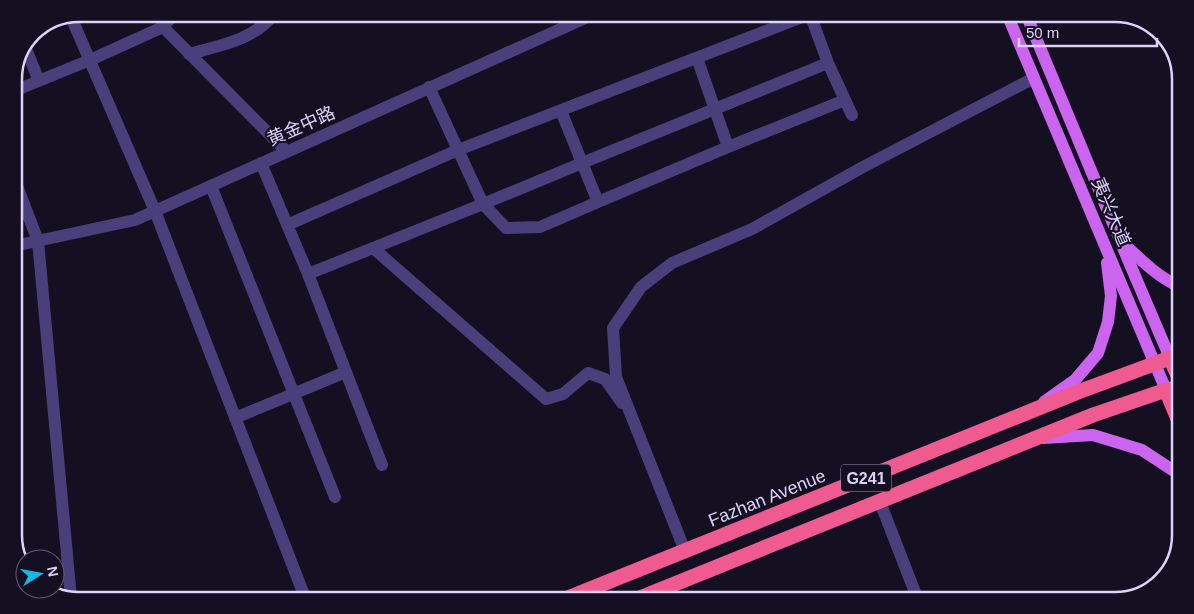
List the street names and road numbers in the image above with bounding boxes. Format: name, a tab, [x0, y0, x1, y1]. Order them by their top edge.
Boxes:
street label: 黄金中路	[264, 102, 338, 150]
street label: 夷兴大道	[1088, 175, 1134, 249]
road number: G241	[841, 464, 891, 492]
street label: Fazhan Avenue	[705, 465, 829, 531]

